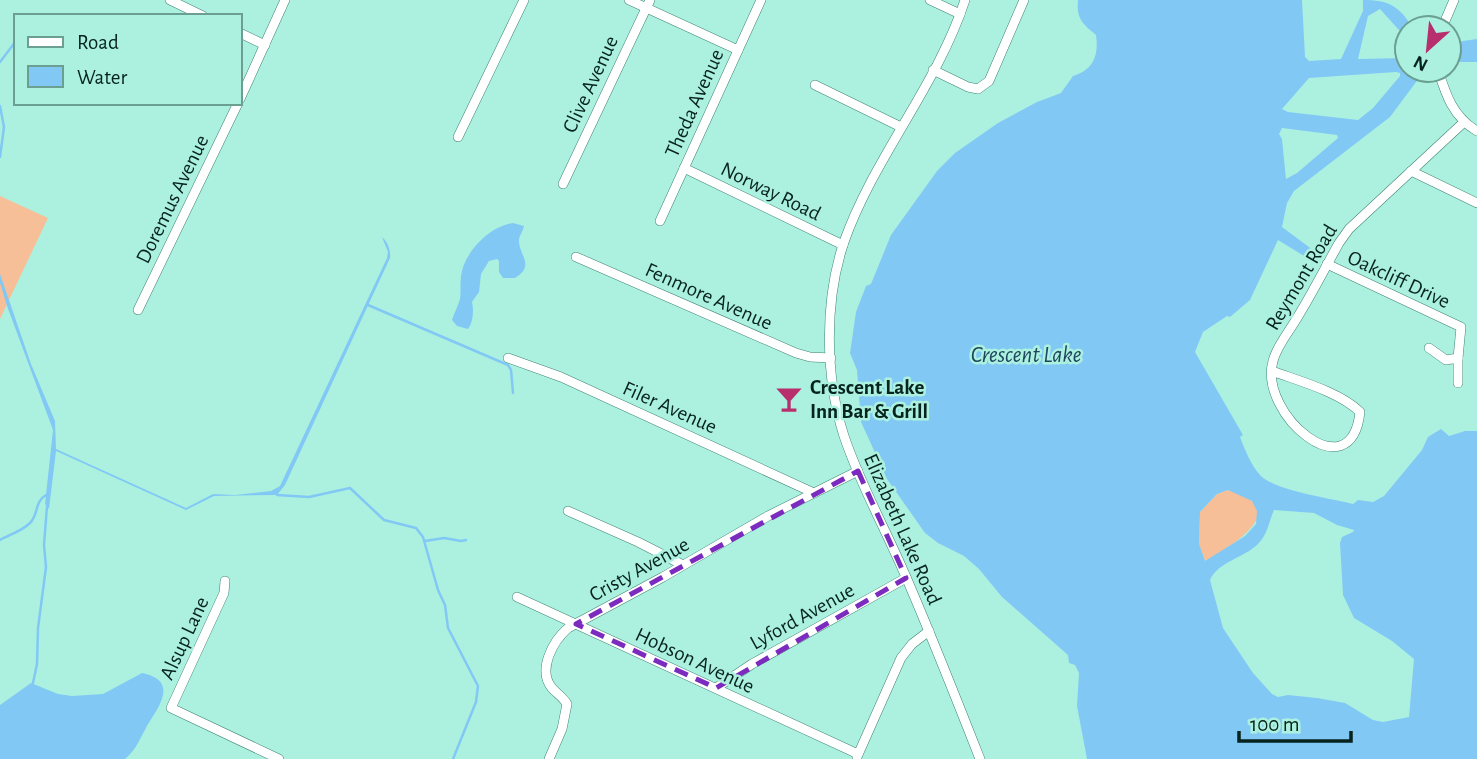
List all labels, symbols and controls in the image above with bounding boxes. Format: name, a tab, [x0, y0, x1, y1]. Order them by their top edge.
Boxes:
legend	[14, 14, 242, 105]
north arrow	[1393, 14, 1463, 84]
text: Road	[77, 32, 119, 53]
street label: Clive Avenue	[559, 33, 622, 136]
street label: Theda Avenue	[661, 46, 728, 160]
text: N	[1411, 51, 1431, 74]
text: Water	[77, 67, 127, 88]
street label: Doremus Avenue	[132, 132, 213, 267]
street label: Norway Road	[717, 158, 824, 225]
street label: Reymont Road	[1262, 221, 1341, 334]
street label: Oakcliff Drive	[1344, 247, 1453, 312]
street label: Fenmore Avenue	[642, 259, 776, 334]
water label: Crescent Lake	[971, 344, 1082, 367]
street label: Filer Avenue	[620, 377, 720, 437]
place label: Crescent Lake Inn Bar & Grill	[810, 377, 928, 422]
bar icon: Crescent Lake Inn Bar & Grill	[774, 384, 804, 414]
street label: Elizabeth Lake Road	[860, 451, 945, 608]
street label: Cristy Avenue	[586, 533, 693, 605]
street label: Lyford Avenue	[747, 579, 858, 654]
street label: Alsup Lane	[156, 594, 213, 683]
street label: Hobson Avenue	[632, 624, 757, 697]
scale bar	[1239, 700, 1351, 744]
text: 100 m	[1250, 714, 1300, 735]

